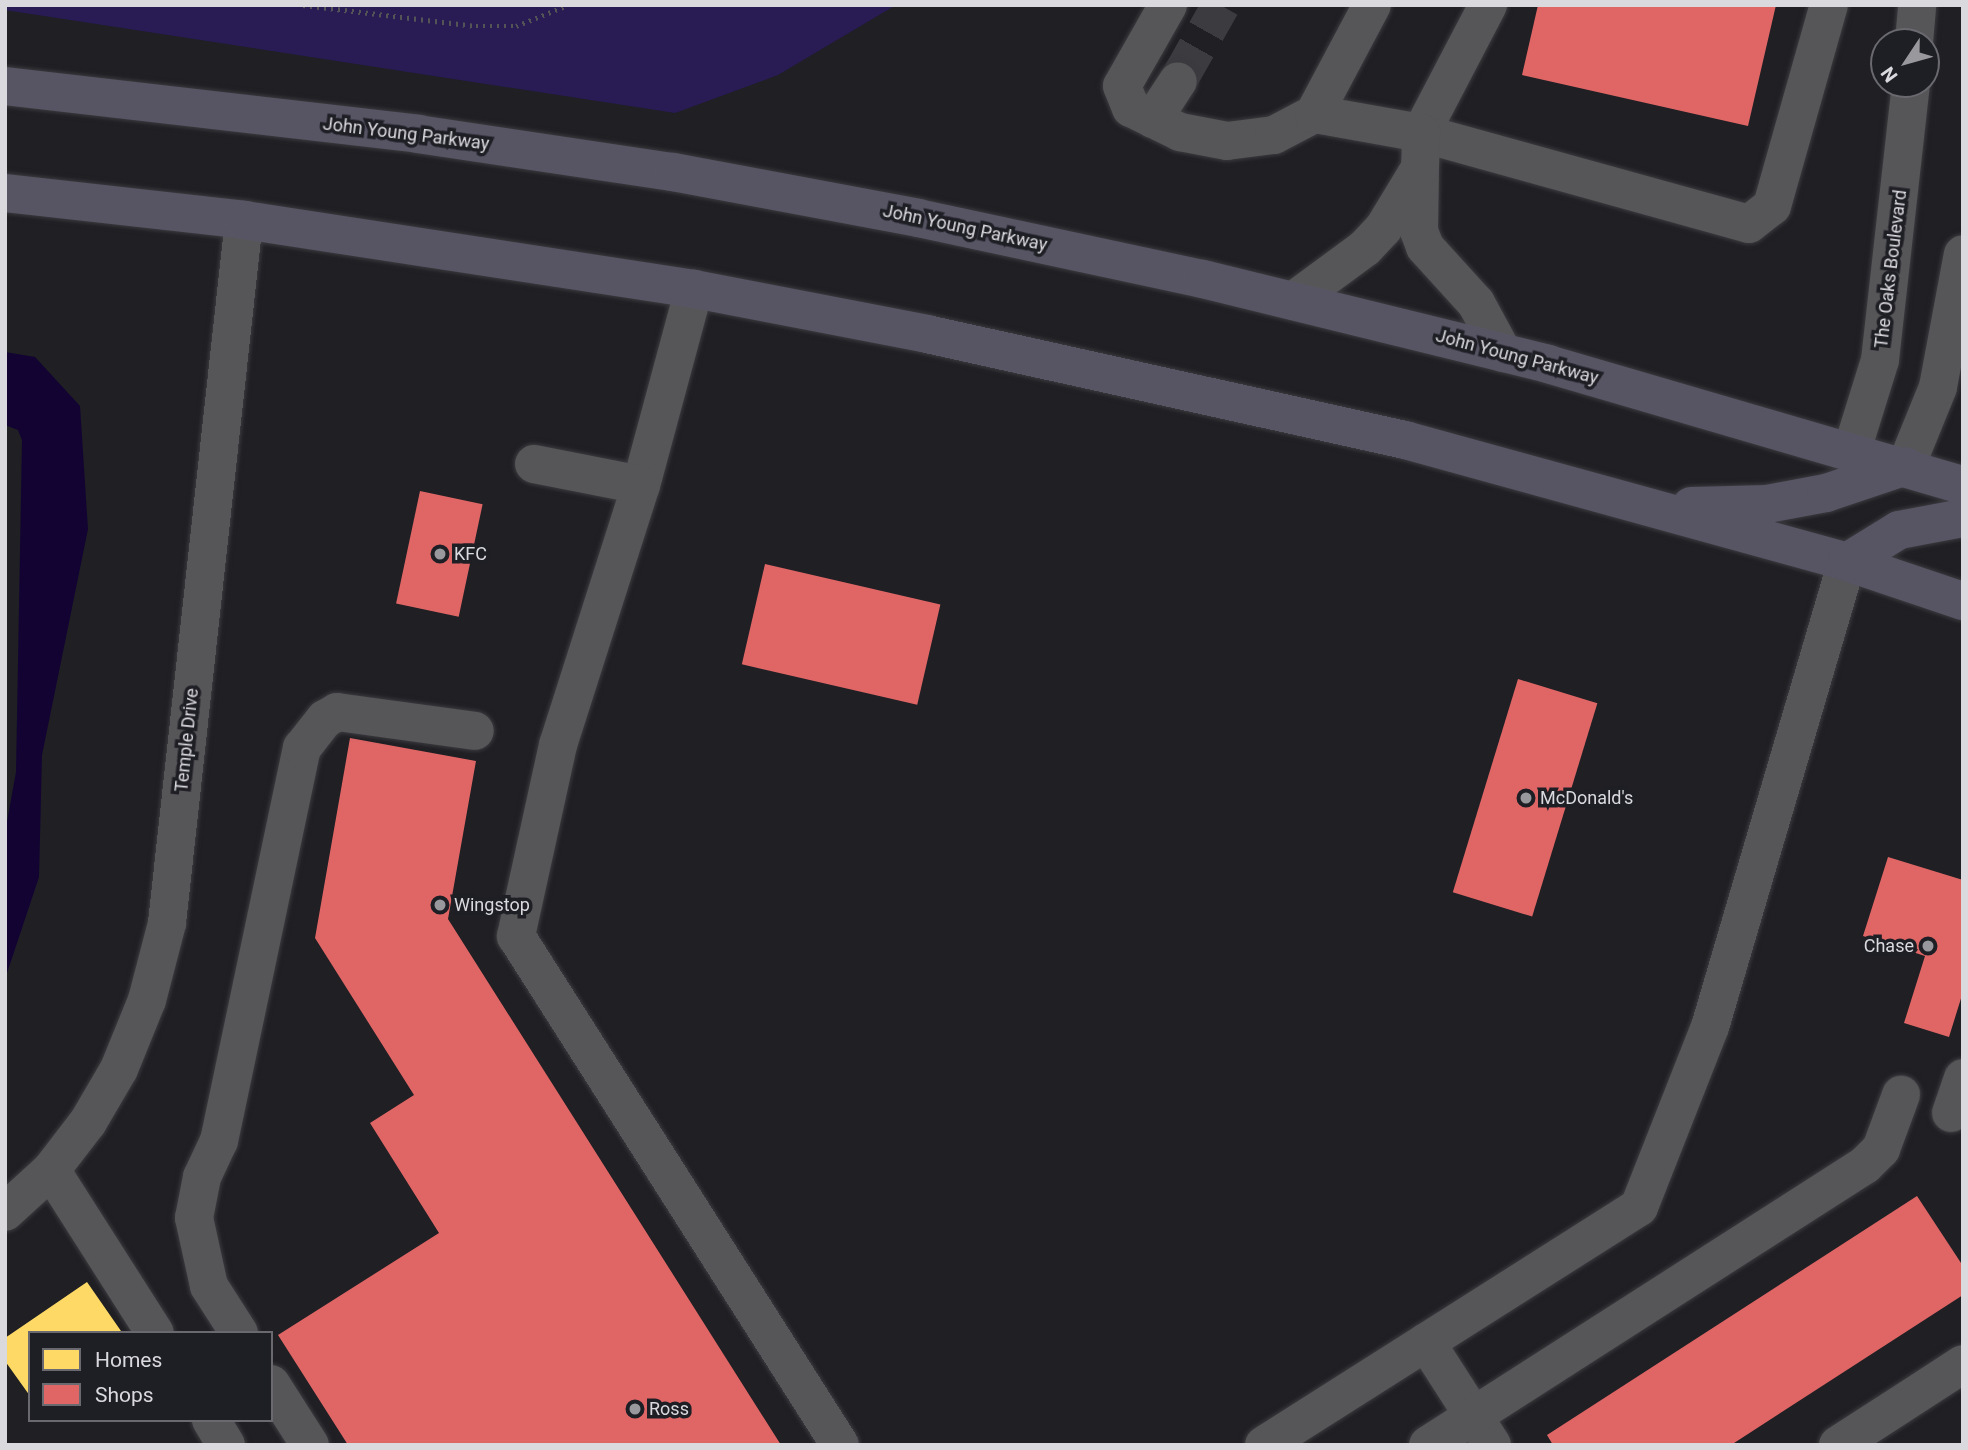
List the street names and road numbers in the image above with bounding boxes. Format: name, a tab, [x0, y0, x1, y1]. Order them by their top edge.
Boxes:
street label: John Young Parkway	[322, 113, 490, 155]
street label: The Oaks Boulevard	[1871, 189, 1911, 349]
street label: John Young Parkway	[881, 200, 1049, 256]
street label: John Young Parkway	[1433, 325, 1601, 389]
street label: Temple Drive	[171, 687, 203, 793]

